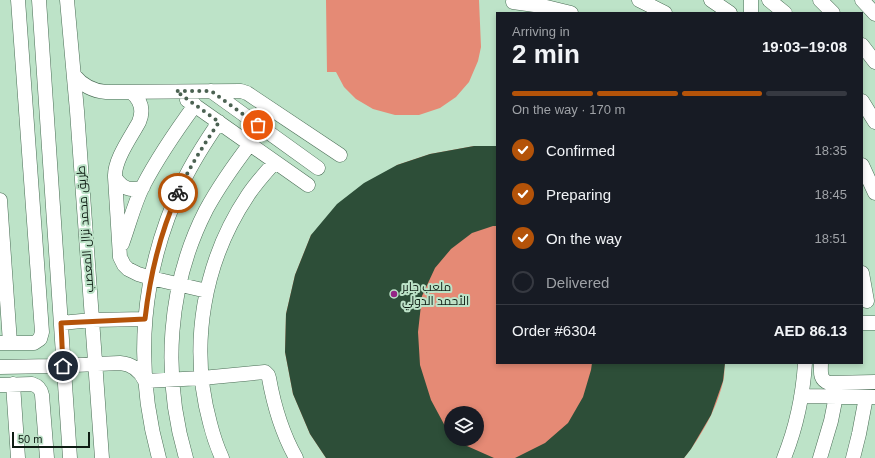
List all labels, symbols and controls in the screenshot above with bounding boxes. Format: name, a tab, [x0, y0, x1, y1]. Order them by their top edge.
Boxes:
text: Arriving in	[512, 24, 570, 39]
text: 19:03–19:08	[762, 38, 847, 55]
text: 2 min	[512, 39, 580, 69]
text: On the way · 170 m	[512, 102, 625, 117]
pin	[241, 108, 275, 142]
icon: bag	[247, 114, 269, 136]
icon: check	[512, 139, 534, 161]
text: Confirmed	[546, 142, 615, 159]
text: 18:35	[814, 143, 847, 158]
street label: طريق محمد نزال المعصب	[74, 165, 96, 293]
courier	[158, 173, 198, 213]
icon: bike	[167, 182, 189, 204]
icon: check	[512, 183, 534, 205]
text: Preparing	[546, 186, 611, 203]
text: 18:45	[814, 187, 847, 202]
icon: check	[512, 227, 534, 249]
text: On the way	[546, 230, 622, 247]
text: 18:51	[814, 231, 847, 246]
text: Delivered	[546, 274, 609, 291]
place label: ملعب جابر الأحمد الدولي	[401, 280, 469, 311]
marker: ملعب جابر الأحمد الدولي	[389, 289, 399, 299]
text: Order #6304	[512, 322, 596, 339]
text: AED 86.13	[774, 322, 847, 339]
pin	[46, 349, 80, 383]
icon: home	[52, 355, 74, 377]
map controls	[444, 406, 484, 446]
button: layers	[444, 406, 484, 446]
scale bar	[12, 430, 90, 449]
text: 50 m	[18, 433, 42, 445]

